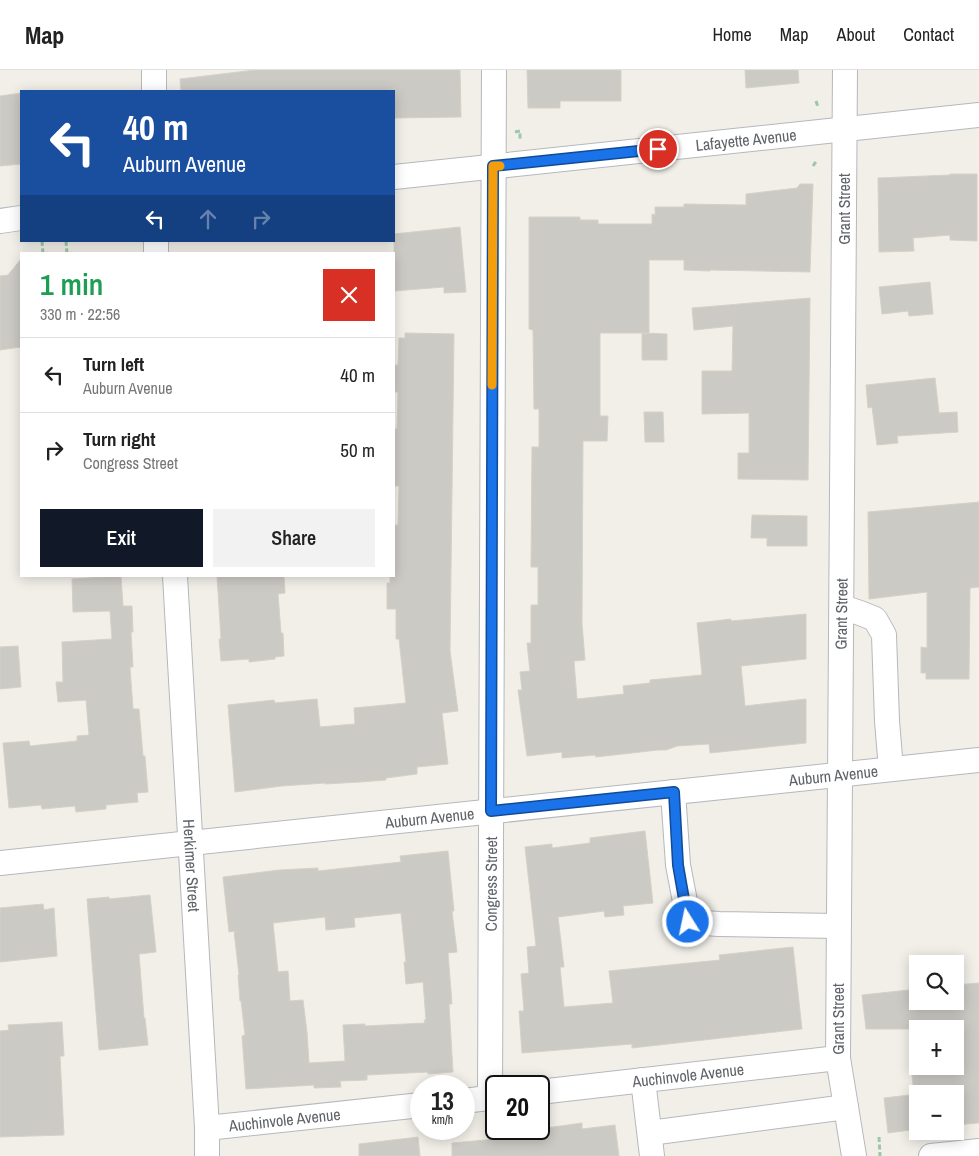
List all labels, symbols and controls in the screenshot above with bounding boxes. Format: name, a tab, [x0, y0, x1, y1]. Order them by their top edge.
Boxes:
text: Map	[25, 19, 64, 51]
text: Home	[712, 22, 752, 47]
text: Map	[780, 22, 809, 47]
text: About	[837, 22, 875, 47]
text: Contact	[903, 22, 954, 47]
text: 40 m	[123, 104, 188, 151]
icon: left	[40, 110, 105, 175]
street label: Lafayette Avenue	[695, 123, 798, 156]
pin	[637, 128, 679, 170]
icon: arrive	[644, 135, 672, 163]
text: Auburn Avenue	[123, 149, 246, 179]
street label: Grant Street	[833, 173, 855, 245]
icon: left	[141, 205, 169, 233]
icon: ahead	[194, 205, 222, 233]
icon: right	[247, 205, 275, 233]
text: 1 min	[40, 264, 103, 304]
button: close	[323, 269, 375, 321]
text: 330 m · 22:56	[40, 303, 120, 325]
text: Turn left	[83, 351, 144, 377]
icon: left	[40, 361, 68, 389]
text: 40 m	[340, 362, 375, 388]
text: Auburn Avenue	[83, 377, 173, 399]
text: Turn right	[83, 426, 155, 452]
icon: right	[40, 436, 68, 464]
text: 50 m	[340, 437, 375, 463]
text: Congress Street	[83, 452, 178, 474]
button: Exit	[40, 509, 203, 567]
button: Share	[213, 509, 375, 567]
street label: Grant Street	[829, 578, 853, 650]
street label: Auburn Avenue	[787, 760, 879, 791]
street label: Auburn Avenue	[383, 802, 475, 834]
street label: Herkimer Street	[178, 819, 205, 913]
street label: Congress Street	[480, 836, 502, 931]
position arrow	[661, 895, 713, 947]
map controls	[909, 955, 964, 1140]
button: search	[909, 955, 964, 1010]
street label: Grant Street	[827, 983, 849, 1055]
button: +	[909, 1020, 964, 1075]
street label: Auchinvole Avenue	[630, 1058, 745, 1092]
speed limit sign: 20	[485, 1075, 550, 1140]
text: 13	[431, 1084, 454, 1118]
button: −	[909, 1085, 964, 1140]
street label: Auchinvole Avenue	[227, 1103, 341, 1137]
text: km/h	[432, 1112, 453, 1128]

